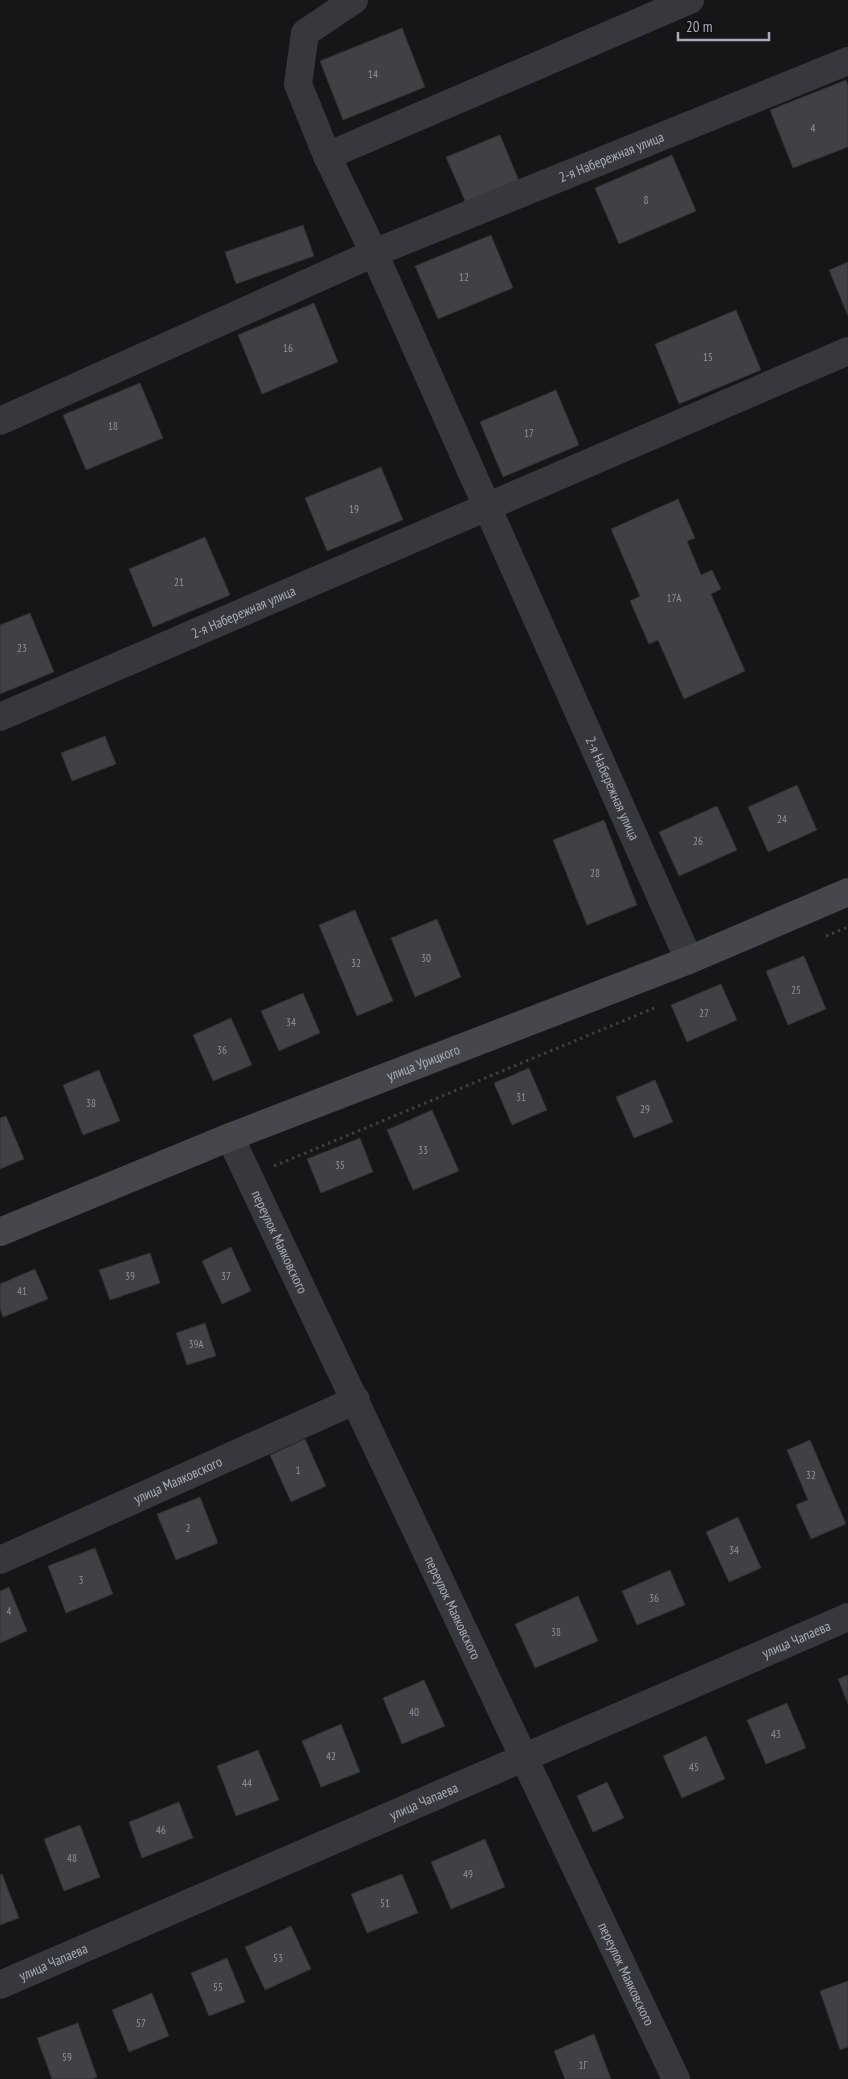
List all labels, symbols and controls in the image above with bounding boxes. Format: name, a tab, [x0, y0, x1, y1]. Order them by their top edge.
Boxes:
scale bar	[678, 10, 769, 42]
text: 20 m	[686, 17, 712, 36]
house number: 14	[368, 67, 378, 81]
house number: 4	[811, 121, 816, 135]
street label: 2-я Набережная улица	[556, 128, 667, 186]
house number: 8	[644, 193, 649, 207]
house number: 12	[459, 270, 469, 284]
house number: 16	[283, 341, 293, 355]
house number: 15	[703, 350, 713, 364]
house number: 18	[108, 419, 118, 433]
house number: 17	[524, 426, 534, 440]
house number: 19	[349, 502, 359, 516]
house number: 21	[174, 575, 184, 589]
street label: 2-я Набережная улица	[188, 582, 298, 642]
house number: 17А	[666, 591, 682, 605]
house number: 23	[17, 641, 27, 655]
street label: 2-я Набережная улица	[582, 734, 643, 843]
house number: 24	[777, 812, 787, 826]
house number: 26	[693, 834, 703, 848]
house number: 28	[590, 866, 600, 880]
house number: 30	[421, 951, 431, 965]
house number: 32	[351, 956, 361, 970]
house number: 25	[791, 983, 801, 997]
house number: 27	[699, 1006, 709, 1020]
house number: 34	[286, 1015, 296, 1029]
street label: улица Урицкого	[384, 1040, 462, 1085]
house number: 36	[217, 1043, 227, 1057]
house number: 31	[516, 1090, 526, 1104]
house number: 38	[86, 1096, 96, 1110]
house number: 29	[640, 1102, 650, 1116]
house number: 33	[418, 1143, 428, 1157]
house number: 35	[335, 1158, 345, 1172]
street label: переулок Маяковского	[248, 1187, 312, 1296]
house number: 39	[125, 1269, 135, 1283]
house number: 37	[221, 1269, 231, 1283]
house number: 41	[17, 1284, 27, 1298]
house number: 39А	[188, 1337, 204, 1351]
street label: улица Маяковского	[131, 1452, 225, 1508]
house number: 1	[296, 1463, 301, 1477]
house number: 32	[806, 1468, 816, 1482]
house number: 2	[186, 1521, 191, 1535]
house number: 34	[729, 1543, 739, 1557]
street label: переулок Маяковского	[421, 1553, 485, 1662]
house number: 3	[79, 1573, 84, 1587]
house number: 36	[649, 1591, 659, 1605]
house number: 4	[7, 1604, 12, 1618]
street label: улица Чапаева	[759, 1617, 833, 1662]
house number: 38	[551, 1625, 561, 1639]
house number: 40	[409, 1705, 419, 1719]
house number: 43	[771, 1727, 781, 1741]
house number: 42	[326, 1749, 336, 1763]
house number: 45	[689, 1760, 699, 1774]
house number: 44	[242, 1776, 252, 1790]
street label: улица Чапаева	[387, 1778, 461, 1824]
house number: 46	[156, 1823, 166, 1837]
house number: 48	[67, 1851, 77, 1865]
house number: 49	[463, 1867, 473, 1881]
house number: 51	[380, 1896, 390, 1910]
street label: переулок Маяковского	[594, 1919, 658, 2028]
street label: улица Чапаева	[16, 1939, 90, 1985]
house number: 53	[273, 1951, 283, 1965]
house number: 55	[213, 1980, 223, 1994]
house number: 57	[136, 2016, 146, 2030]
house number: 59	[62, 2050, 72, 2064]
house number: 1Г	[579, 2058, 589, 2072]

